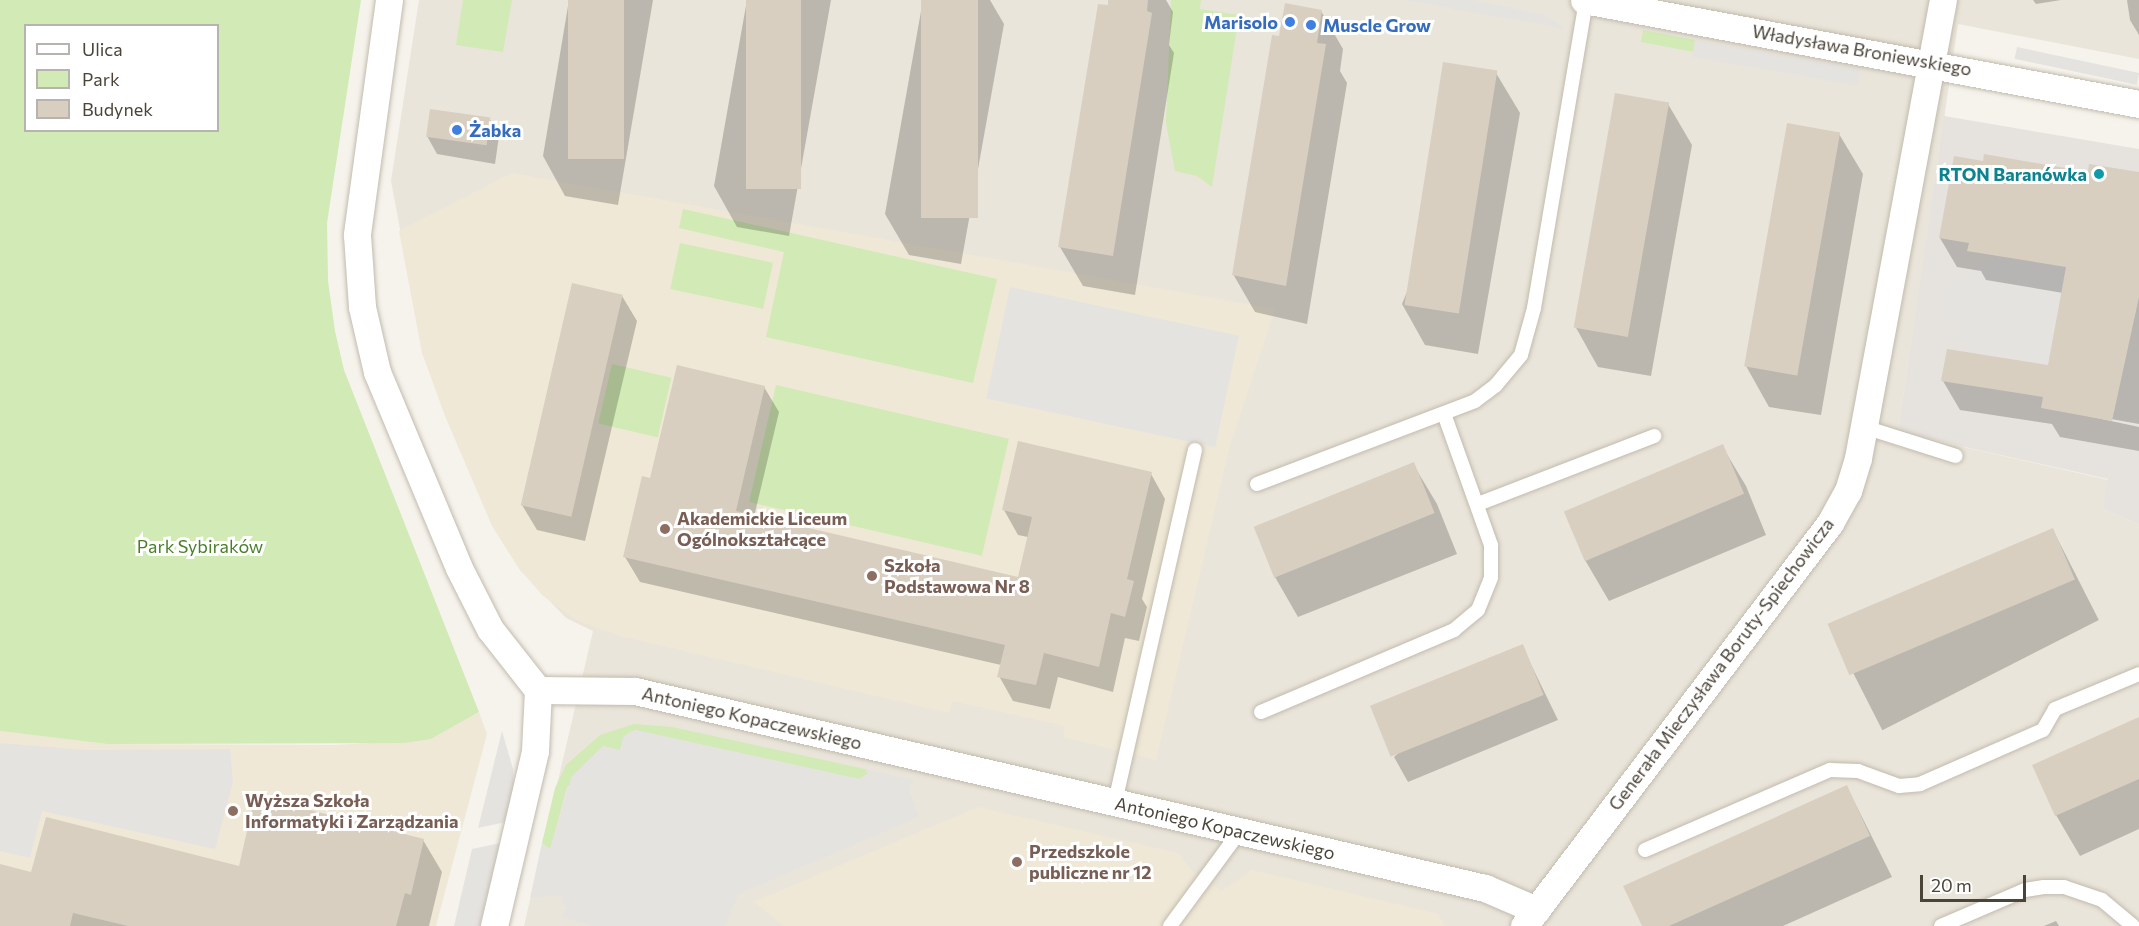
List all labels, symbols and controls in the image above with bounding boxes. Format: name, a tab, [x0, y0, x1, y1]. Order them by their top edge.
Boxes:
place label: Marisolo	[1204, 11, 1278, 33]
place label: Muscle Grow	[1323, 14, 1431, 36]
marker: Marisolo	[1283, 15, 1297, 29]
marker: Muscle Grow	[1304, 18, 1318, 32]
street label: Władysława Broniewskiego	[1751, 20, 1973, 80]
legend	[24, 24, 219, 132]
text: Ulica	[82, 38, 123, 60]
text: Park	[82, 68, 120, 90]
text: Budynek	[82, 98, 153, 120]
place label: Żabka	[469, 119, 521, 141]
marker: Żabka	[450, 123, 464, 137]
place label: RTON Baranówka	[1938, 163, 2087, 185]
marker: RTON Baranówka	[2092, 167, 2106, 181]
place label: Akademickie Liceum Ogólnokształcące	[677, 508, 847, 550]
street label: Generała Mieczysława Boruty-Spiechowicza	[1604, 513, 1838, 815]
marker: Akademickie Liceum Ogólnokształcące	[658, 522, 672, 536]
park label: Park Sybiraków	[137, 535, 263, 557]
place label: Szkoła Podstawowa Nr 8	[884, 555, 1030, 598]
marker: Szkoła Podstawowa Nr 8	[865, 569, 879, 583]
street label: Antoniego Kopaczewskiego	[640, 682, 864, 754]
place label: Wyższa Szkoła Informatyki i Zarządzania	[245, 790, 458, 832]
street label: Antoniego Kopaczewskiego	[1113, 792, 1337, 864]
marker: Wyższa Szkoła Informatyki i Zarządzania	[226, 804, 240, 818]
place label: Przedszkole publiczne nr 12	[1029, 841, 1151, 884]
marker: Przedszkole publiczne nr 12	[1010, 855, 1024, 869]
scale bar	[1923, 863, 2030, 901]
text: 20 m	[1931, 874, 1972, 896]

